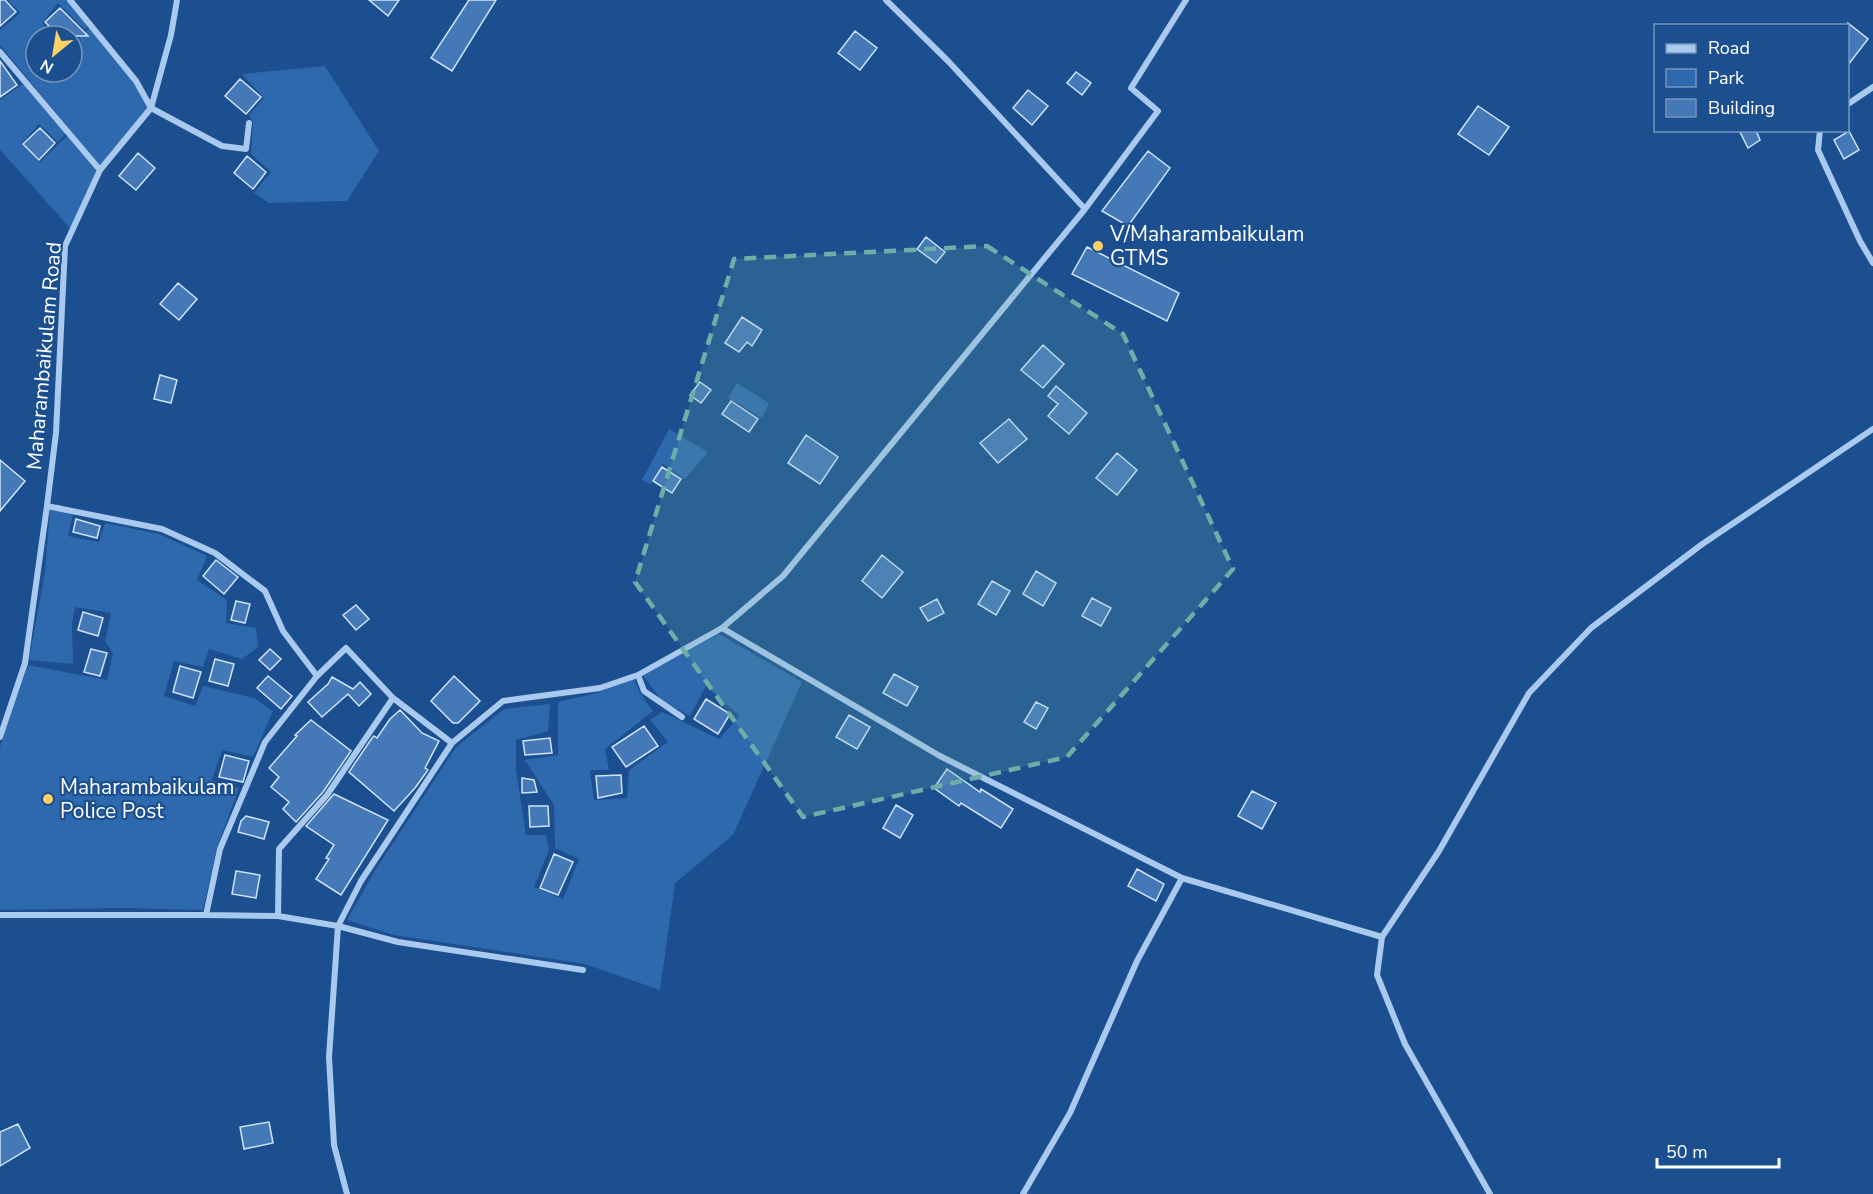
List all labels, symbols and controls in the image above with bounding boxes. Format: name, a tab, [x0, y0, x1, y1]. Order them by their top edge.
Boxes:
north arrow	[24, 24, 84, 84]
legend	[1654, 24, 1849, 132]
text: Road	[1708, 36, 1750, 60]
text: N	[36, 54, 58, 79]
text: Park	[1708, 66, 1745, 90]
text: Building	[1708, 96, 1775, 120]
place label: V/Maharambaikulam GTMS	[1109, 220, 1305, 272]
marker: V/Maharambaikulam GTMS	[1091, 239, 1105, 253]
street label: Maharambaikulam Road	[20, 241, 68, 471]
place label: Maharambaikulam Police Post	[60, 773, 235, 825]
marker: Maharambaikulam Police Post	[41, 792, 55, 806]
scale bar	[1657, 1131, 1778, 1169]
text: 50 m	[1666, 1140, 1708, 1164]

